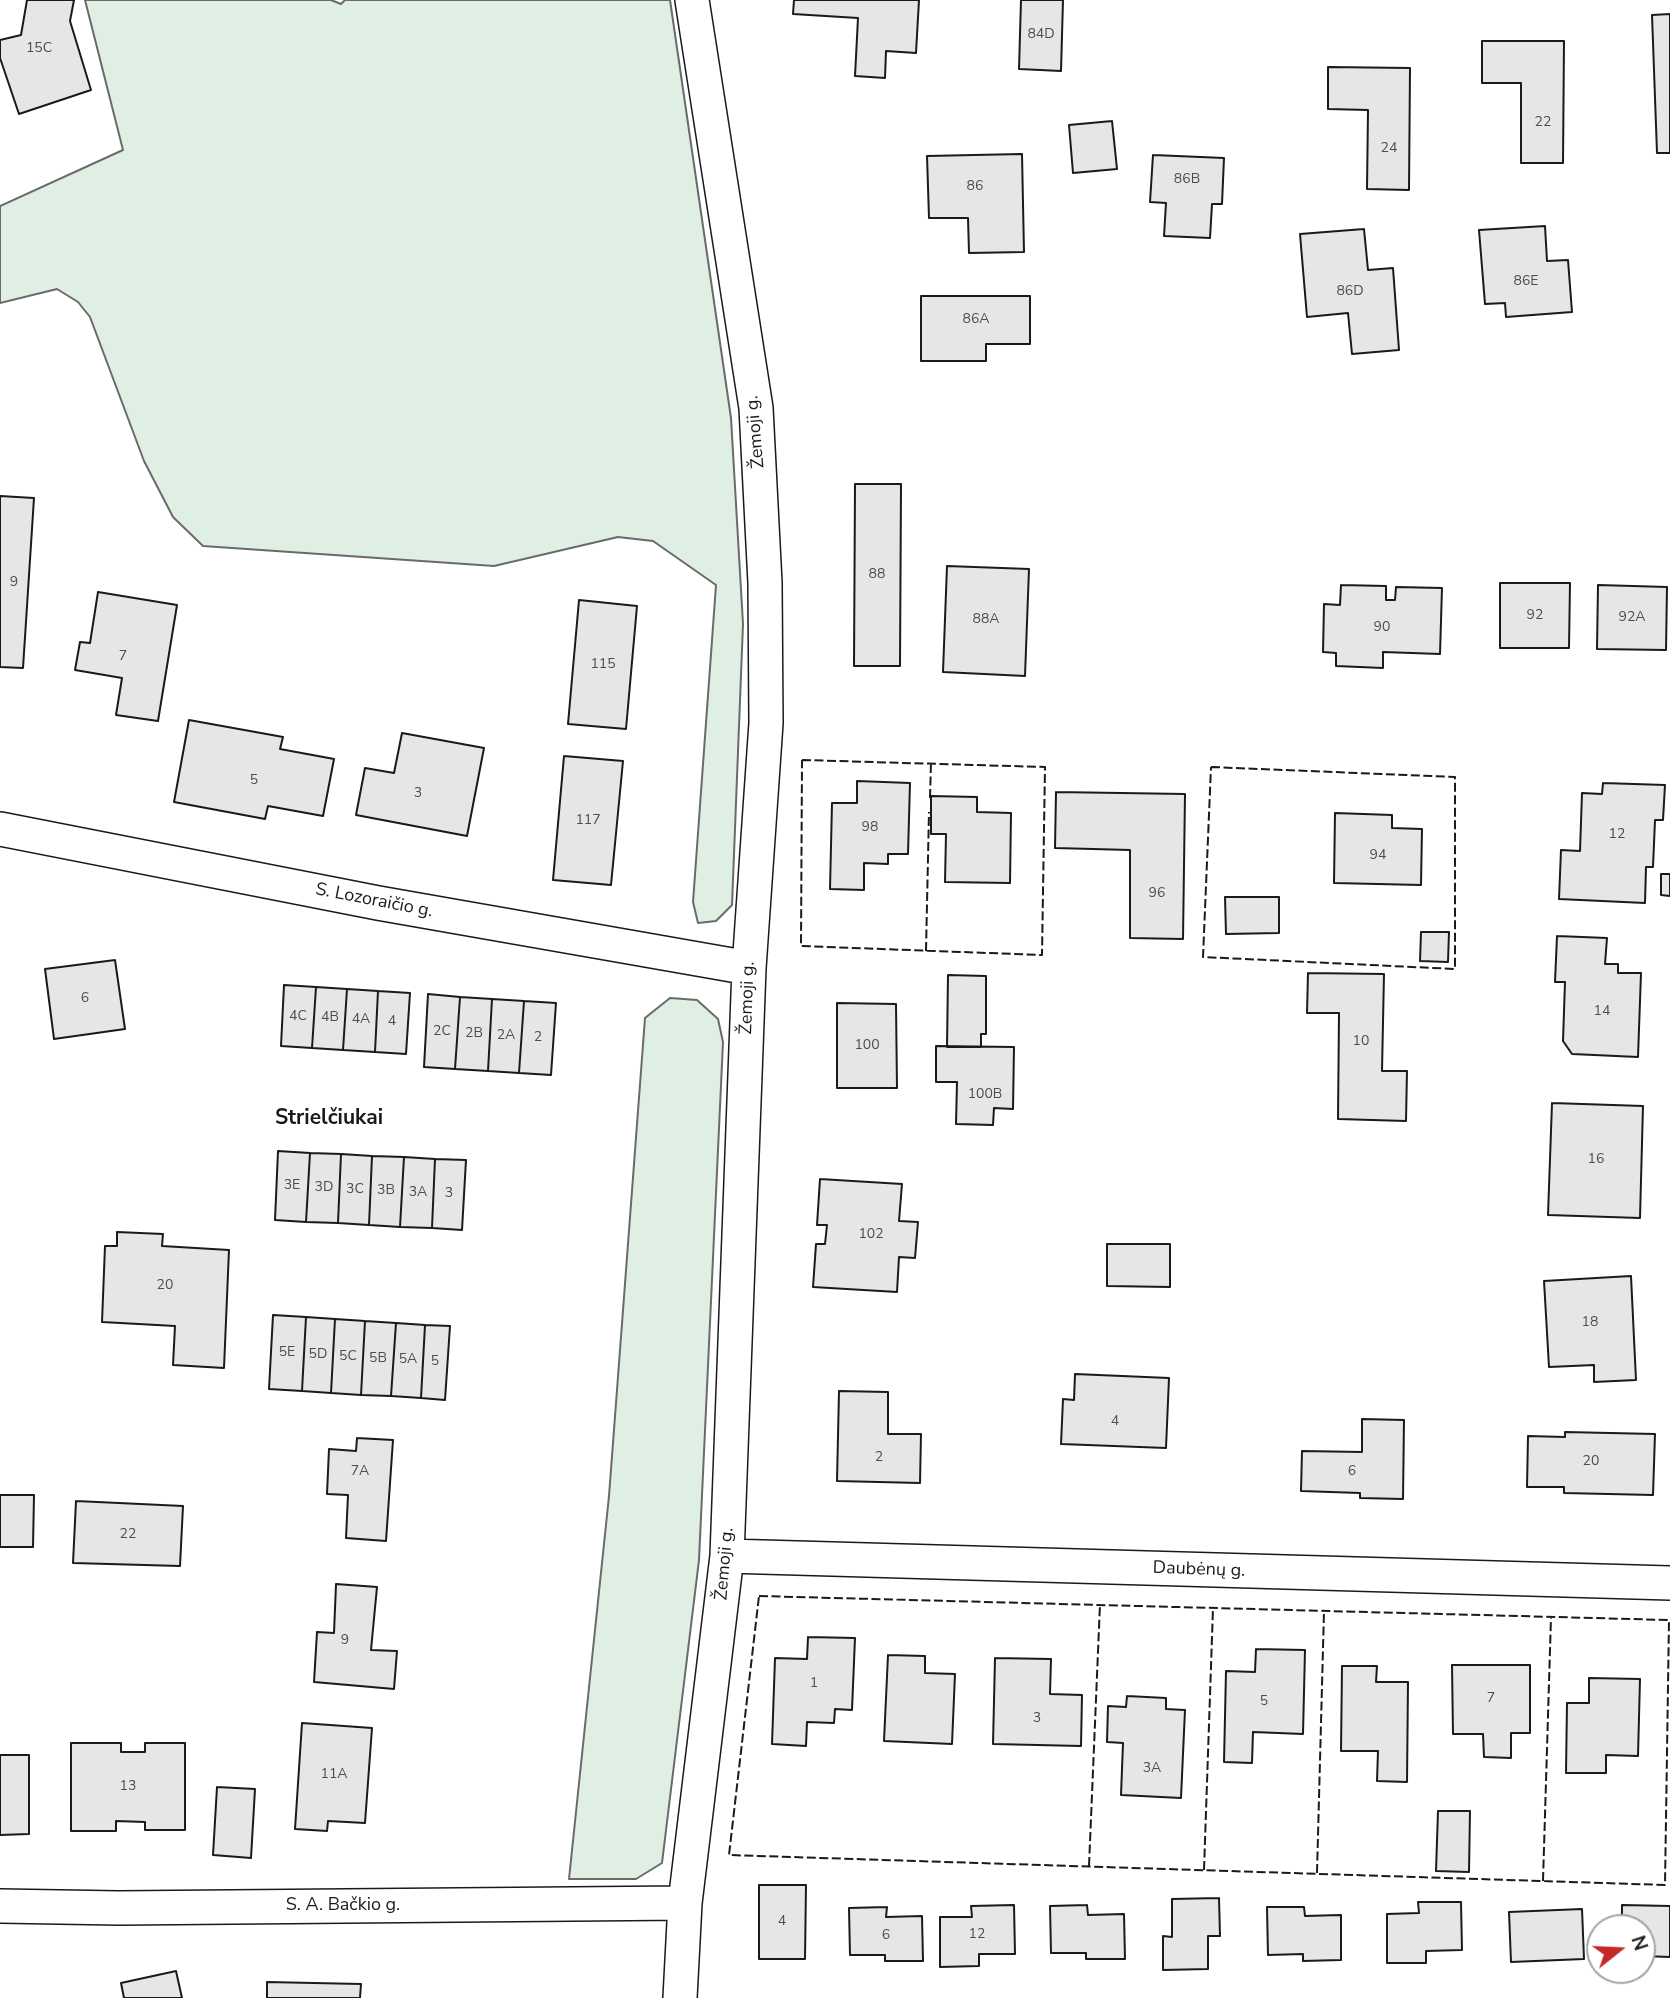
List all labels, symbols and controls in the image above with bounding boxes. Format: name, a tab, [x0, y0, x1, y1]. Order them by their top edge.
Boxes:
house number: 84D	[1027, 27, 1055, 43]
house number: 15C	[26, 41, 52, 57]
house number: 22	[1535, 115, 1551, 131]
house number: 24	[1381, 141, 1397, 157]
house number: 86B	[1174, 172, 1200, 188]
house number: 86	[967, 179, 983, 195]
house number: 86E	[1514, 274, 1538, 290]
house number: 86D	[1336, 284, 1364, 300]
house number: 86A	[962, 312, 990, 328]
street label: Žemoji g.	[742, 395, 770, 469]
house number: 88	[869, 567, 885, 583]
house number: 9	[10, 575, 18, 591]
house number: 92	[1527, 608, 1543, 624]
house number: 92A	[1618, 610, 1646, 626]
house number: 88A	[972, 612, 1000, 628]
house number: 90	[1374, 620, 1390, 636]
house number: 7	[119, 649, 127, 665]
house number: 115	[590, 657, 616, 673]
house number: 5	[250, 773, 258, 789]
house number: 3	[414, 786, 422, 802]
house number: 117	[575, 813, 601, 829]
house number: 98	[862, 820, 878, 836]
house number: 12	[1609, 827, 1625, 843]
house number: 94	[1370, 848, 1386, 864]
street label: S. Lozoraičio g.	[313, 879, 435, 923]
house number: 96	[1149, 886, 1165, 902]
street label: Žemoji g.	[736, 961, 760, 1035]
house number: 6	[81, 991, 89, 1007]
house number: 14	[1594, 1004, 1610, 1020]
house number: 4C	[289, 1009, 307, 1025]
house number: 4B	[321, 1010, 339, 1026]
house number: 4A	[352, 1012, 370, 1028]
house number: 4	[388, 1014, 396, 1030]
house number: 2C	[433, 1024, 451, 1040]
house number: 2B	[465, 1026, 483, 1042]
house number: 2A	[497, 1028, 515, 1044]
house number: 2	[534, 1030, 542, 1046]
house number: 10	[1353, 1034, 1369, 1050]
house number: 100	[854, 1038, 880, 1054]
house number: 100B	[968, 1087, 1002, 1103]
district label: Strielčiukai	[275, 1106, 383, 1132]
house number: 16	[1588, 1152, 1604, 1168]
house number: 3E	[284, 1178, 300, 1194]
house number: 3D	[315, 1180, 333, 1196]
house number: 3C	[346, 1182, 364, 1198]
house number: 3B	[377, 1183, 395, 1199]
house number: 3A	[409, 1185, 427, 1201]
house number: 3	[445, 1186, 453, 1202]
house number: 102	[858, 1227, 884, 1243]
house number: 20	[157, 1278, 173, 1294]
house number: 18	[1582, 1315, 1598, 1331]
house number: 5E	[279, 1345, 295, 1361]
house number: 5D	[309, 1347, 327, 1363]
house number: 5C	[339, 1349, 357, 1365]
house number: 5B	[369, 1351, 387, 1367]
house number: 5A	[399, 1352, 417, 1368]
house number: 5	[431, 1354, 439, 1370]
house number: 4	[1111, 1414, 1119, 1430]
house number: 2	[875, 1450, 883, 1466]
house number: 20	[1583, 1454, 1599, 1470]
house number: 7A	[351, 1464, 369, 1480]
house number: 6	[1348, 1464, 1356, 1480]
house number: 22	[120, 1527, 136, 1543]
street label: Žemoji g.	[711, 1527, 739, 1601]
street label: Daubėnų g.	[1152, 1558, 1246, 1582]
house number: 9	[341, 1633, 349, 1649]
house number: 1	[810, 1676, 818, 1692]
house number: 7	[1487, 1691, 1495, 1707]
house number: 5	[1260, 1694, 1268, 1710]
house number: 3	[1033, 1711, 1041, 1727]
house number: 3A	[1143, 1761, 1161, 1777]
house number: 11A	[320, 1767, 348, 1783]
house number: 13	[120, 1779, 136, 1795]
street label: S. A. Bačkio g.	[286, 1895, 400, 1917]
house number: 4	[778, 1914, 786, 1930]
north arrow	[1586, 1914, 1656, 1984]
house number: 12	[969, 1927, 985, 1943]
house number: 6	[882, 1928, 890, 1944]
text: N	[1625, 1932, 1654, 1954]

